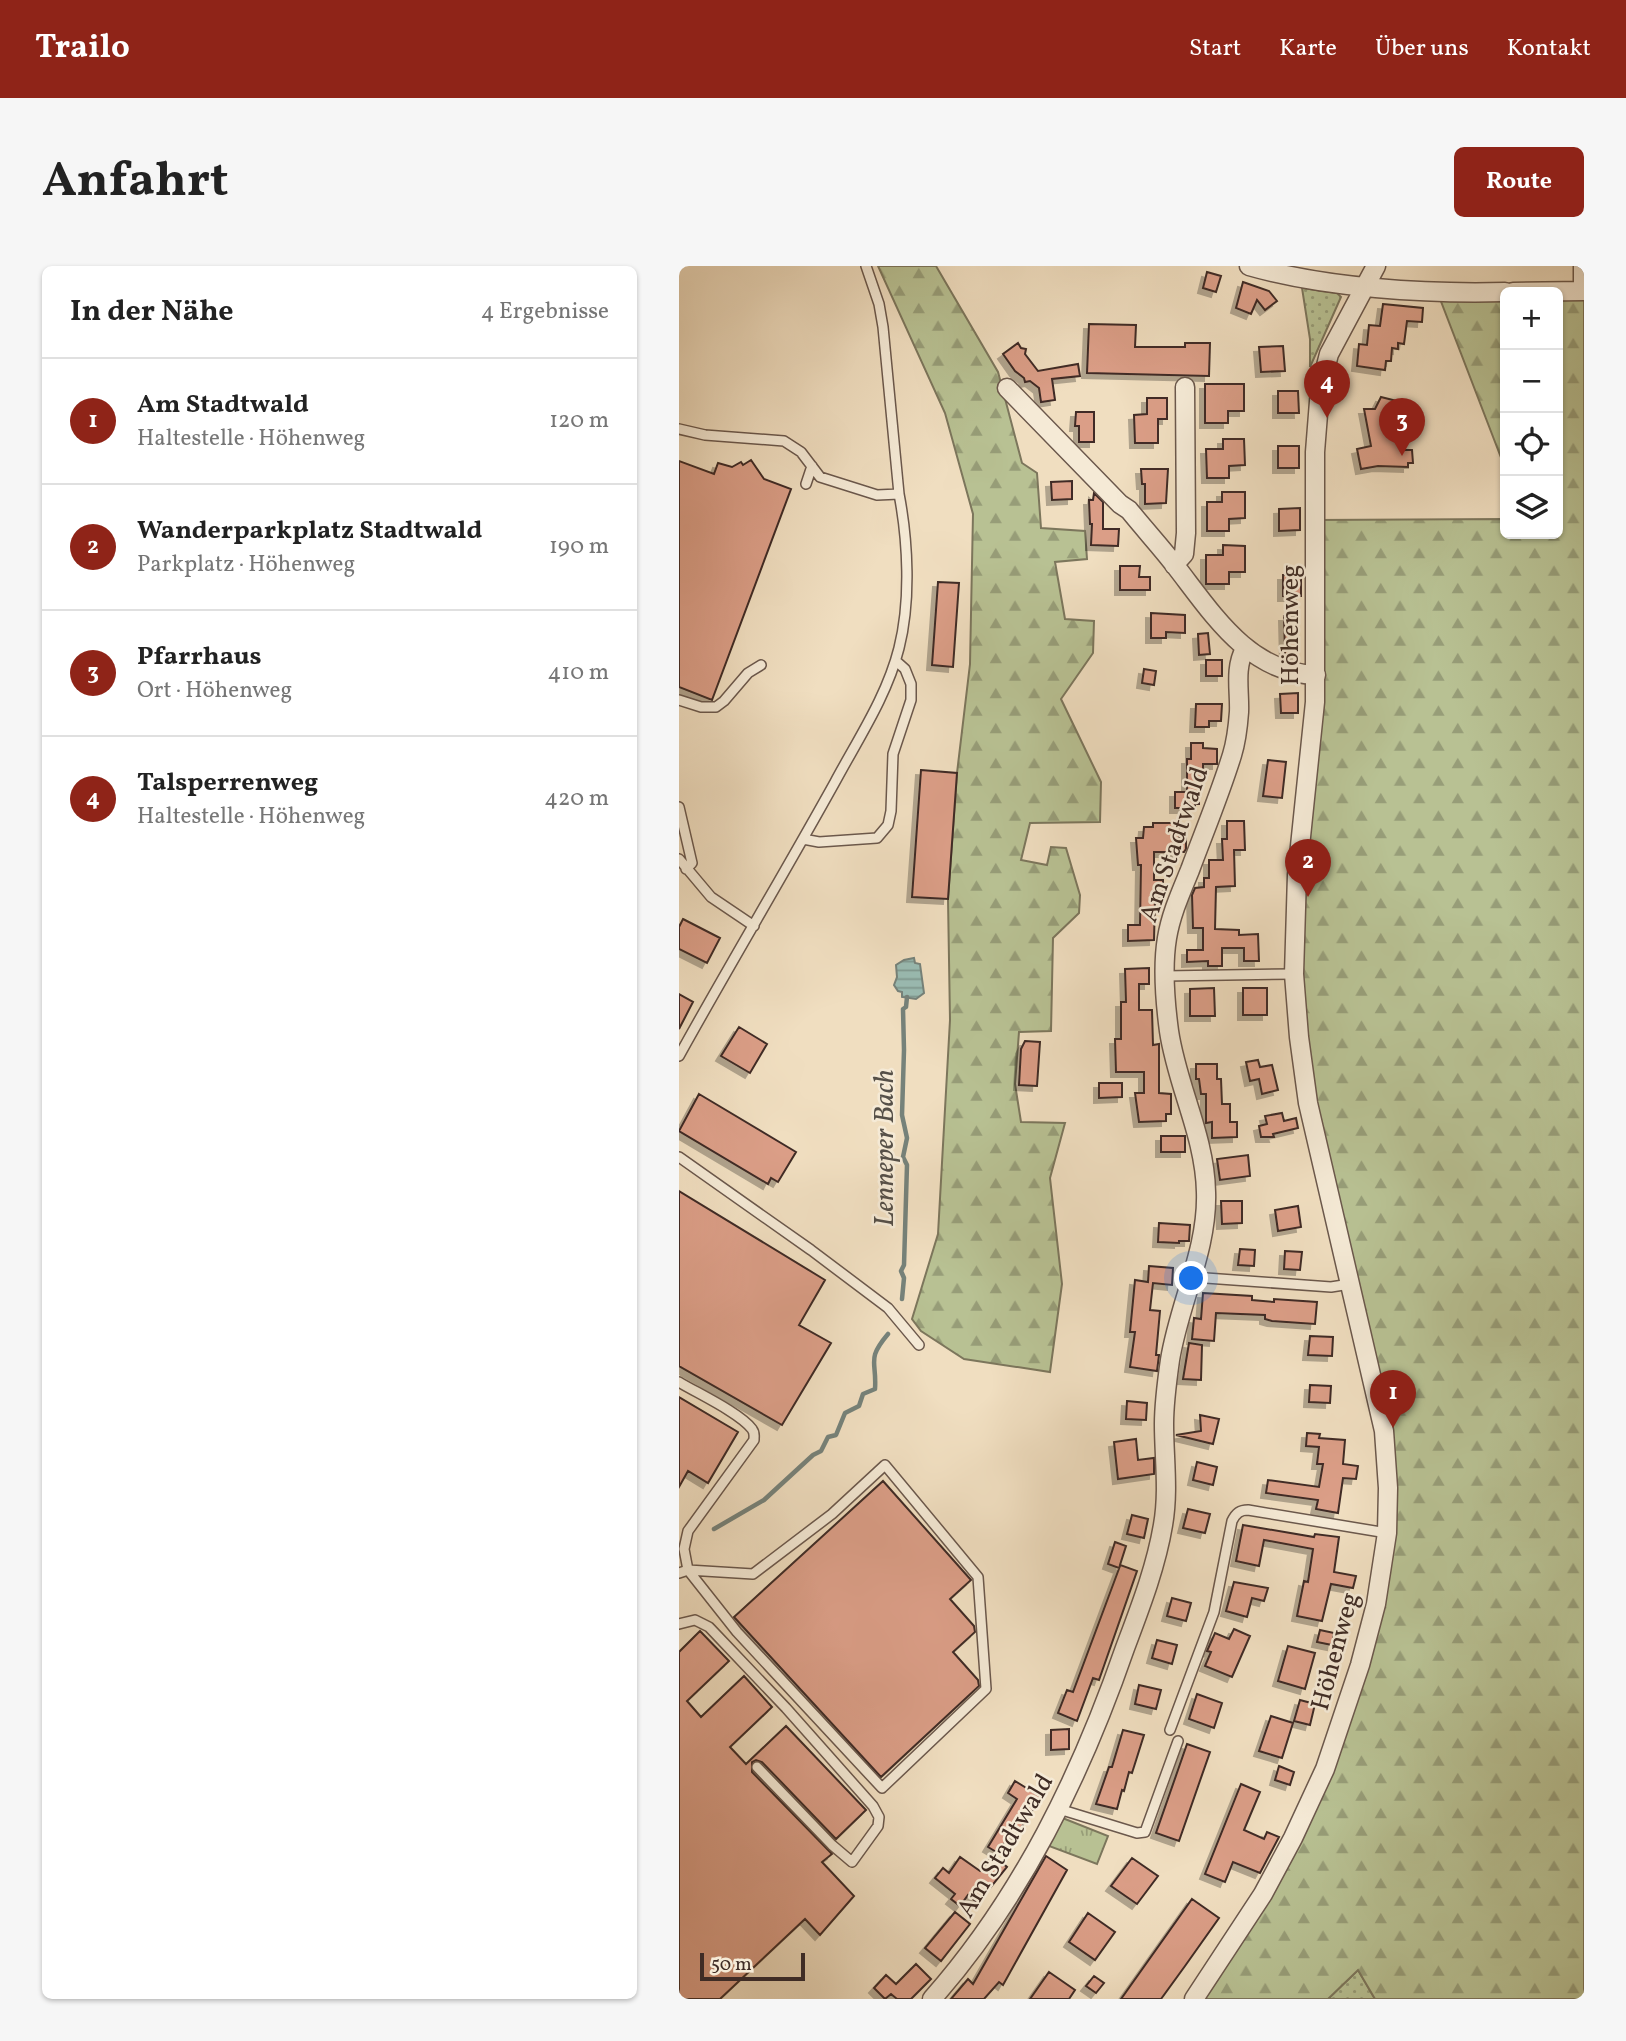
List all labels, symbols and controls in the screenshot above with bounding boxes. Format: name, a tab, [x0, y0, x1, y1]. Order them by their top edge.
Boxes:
text: Trailo	[35, 26, 130, 72]
text: Start	[1189, 32, 1241, 66]
text: Karte	[1279, 32, 1337, 66]
text: Über uns	[1375, 32, 1469, 66]
text: Kontakt	[1507, 32, 1591, 66]
button: Route	[1454, 147, 1584, 217]
text: Anfahrt	[42, 148, 229, 217]
map controls	[1500, 287, 1563, 539]
button: +	[1500, 287, 1563, 350]
text: In der Nähe	[70, 291, 234, 333]
text: 4 Ergebnisse	[481, 296, 609, 328]
button: −	[1500, 350, 1563, 413]
pin: 4	[1304, 360, 1350, 418]
text: Am Stadtwald	[137, 387, 309, 423]
pin: 3	[1379, 398, 1425, 456]
text: 1	[88, 405, 98, 437]
text: 120 m	[549, 405, 609, 437]
button: locate	[1500, 413, 1563, 476]
text: Haltestelle · Höhenweg	[137, 423, 365, 455]
button: layers	[1500, 476, 1563, 539]
text: Wanderparkplatz Stadtwald	[137, 513, 482, 549]
text: 2	[87, 531, 99, 563]
text: 190 m	[549, 531, 609, 563]
text: Parkplatz · Höhenweg	[137, 549, 355, 581]
street label: Höhenweg	[1273, 565, 1309, 685]
text: Pfarrhaus	[137, 639, 262, 675]
text: 3	[87, 657, 99, 689]
text: 410 m	[548, 657, 609, 689]
text: Ort · Höhenweg	[137, 675, 292, 707]
street label: Am Stadtwald	[1131, 762, 1218, 927]
text: Talsperrenweg	[137, 765, 318, 801]
text: 4	[86, 783, 100, 815]
text: 420 m	[544, 783, 609, 815]
text: Haltestelle · Höhenweg	[137, 801, 365, 833]
pin: 2	[1285, 839, 1331, 897]
water label: Lenneper Bach	[866, 1069, 905, 1227]
your location	[1174, 1261, 1208, 1295]
pin: 1	[1370, 1370, 1416, 1428]
street label: Höhenweg	[1303, 1588, 1369, 1715]
street label: Am Stadtwald	[949, 1767, 1063, 1925]
scale bar	[700, 1950, 805, 1982]
text: 50 m	[711, 1952, 752, 1978]

